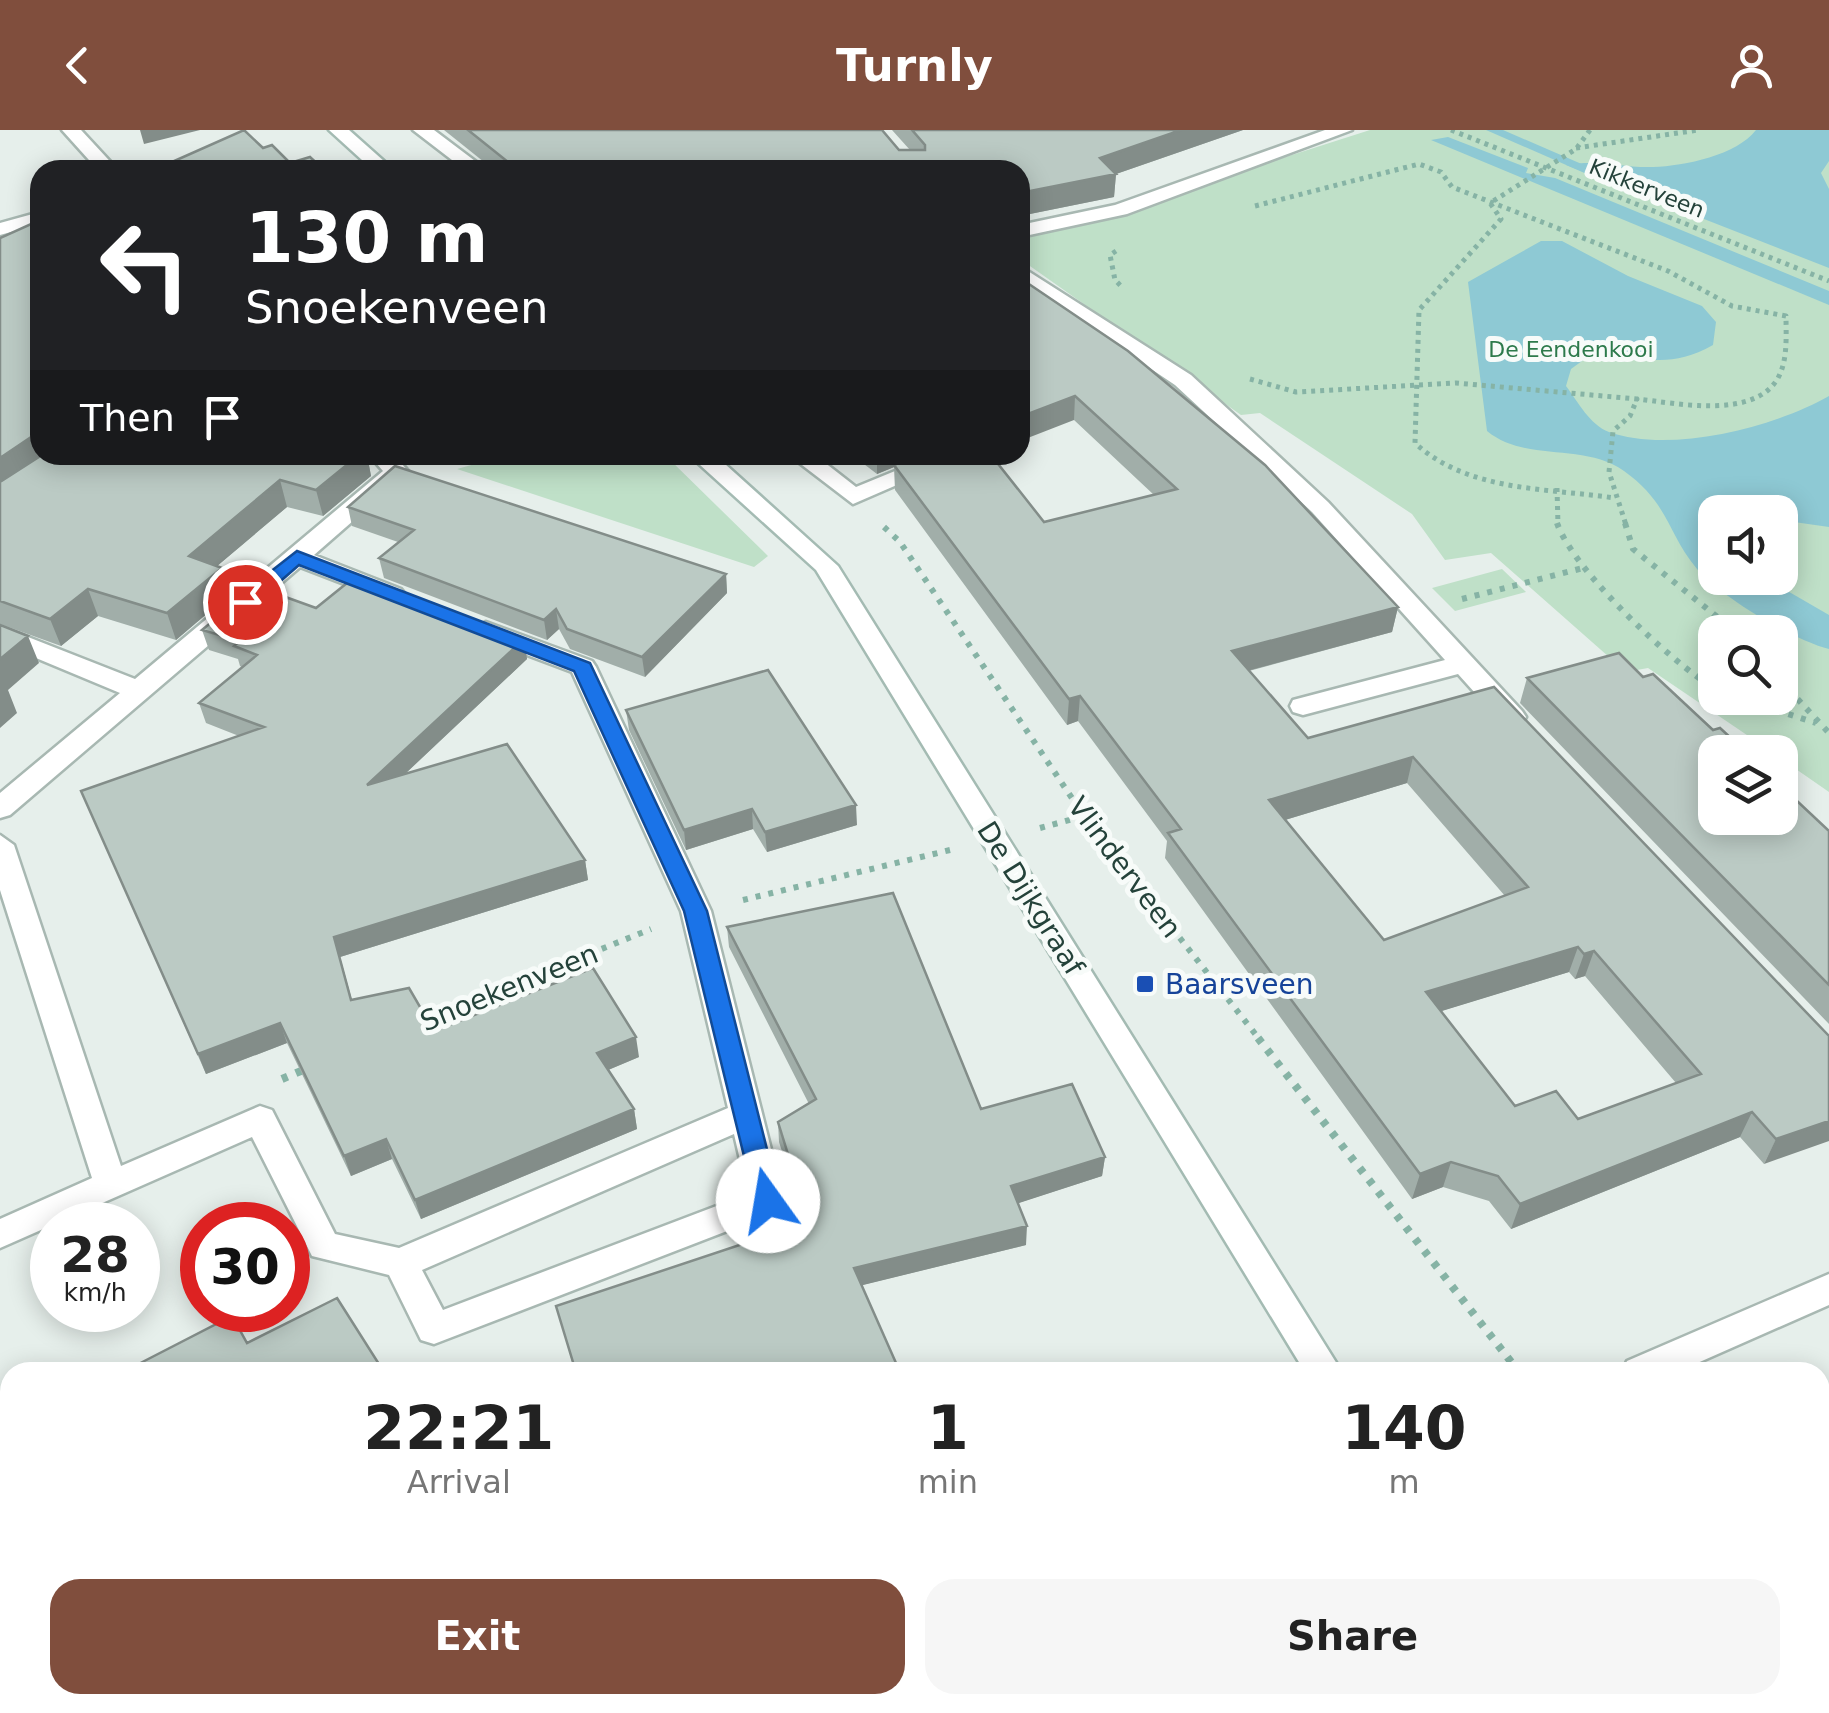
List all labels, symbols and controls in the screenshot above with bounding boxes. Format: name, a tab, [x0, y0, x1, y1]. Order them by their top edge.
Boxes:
icon: back	[50, 38, 105, 93]
icon: person	[1724, 38, 1779, 93]
text: Turnly	[836, 39, 993, 92]
street label: Kikkerveen	[1586, 154, 1708, 223]
text: 130 m	[245, 197, 488, 279]
icon: left	[80, 200, 210, 330]
text: Snoekenveen	[245, 281, 549, 334]
park label: De Eendenkooi	[1488, 337, 1654, 362]
icon: arrive	[195, 390, 250, 445]
text: Then	[80, 396, 175, 440]
map controls	[1698, 495, 1798, 835]
button: sound	[1698, 495, 1798, 595]
pin	[203, 560, 288, 645]
icon: arrive	[218, 575, 273, 630]
button: search	[1698, 615, 1798, 715]
button: layers	[1698, 735, 1798, 835]
street label: Vlinderveen	[1061, 790, 1188, 944]
street label: De Dijkgraaf	[970, 816, 1091, 982]
street label: Snoekenveen	[415, 937, 603, 1038]
place label: Baarsveen	[1165, 968, 1313, 1001]
marker: Baarsveen	[1134, 973, 1156, 995]
position arrow	[716, 1149, 820, 1253]
speed limit sign: 30	[180, 1202, 310, 1332]
text: 28	[60, 1226, 130, 1284]
text: km/h	[63, 1278, 127, 1307]
text: 22:21	[363, 1393, 554, 1463]
text: 1	[927, 1393, 969, 1463]
text: 140	[1341, 1393, 1467, 1463]
text: Arrival	[407, 1463, 511, 1501]
text: min	[918, 1463, 978, 1501]
text: m	[1388, 1463, 1420, 1501]
button: Exit	[50, 1579, 905, 1694]
button: Share	[925, 1579, 1780, 1694]

